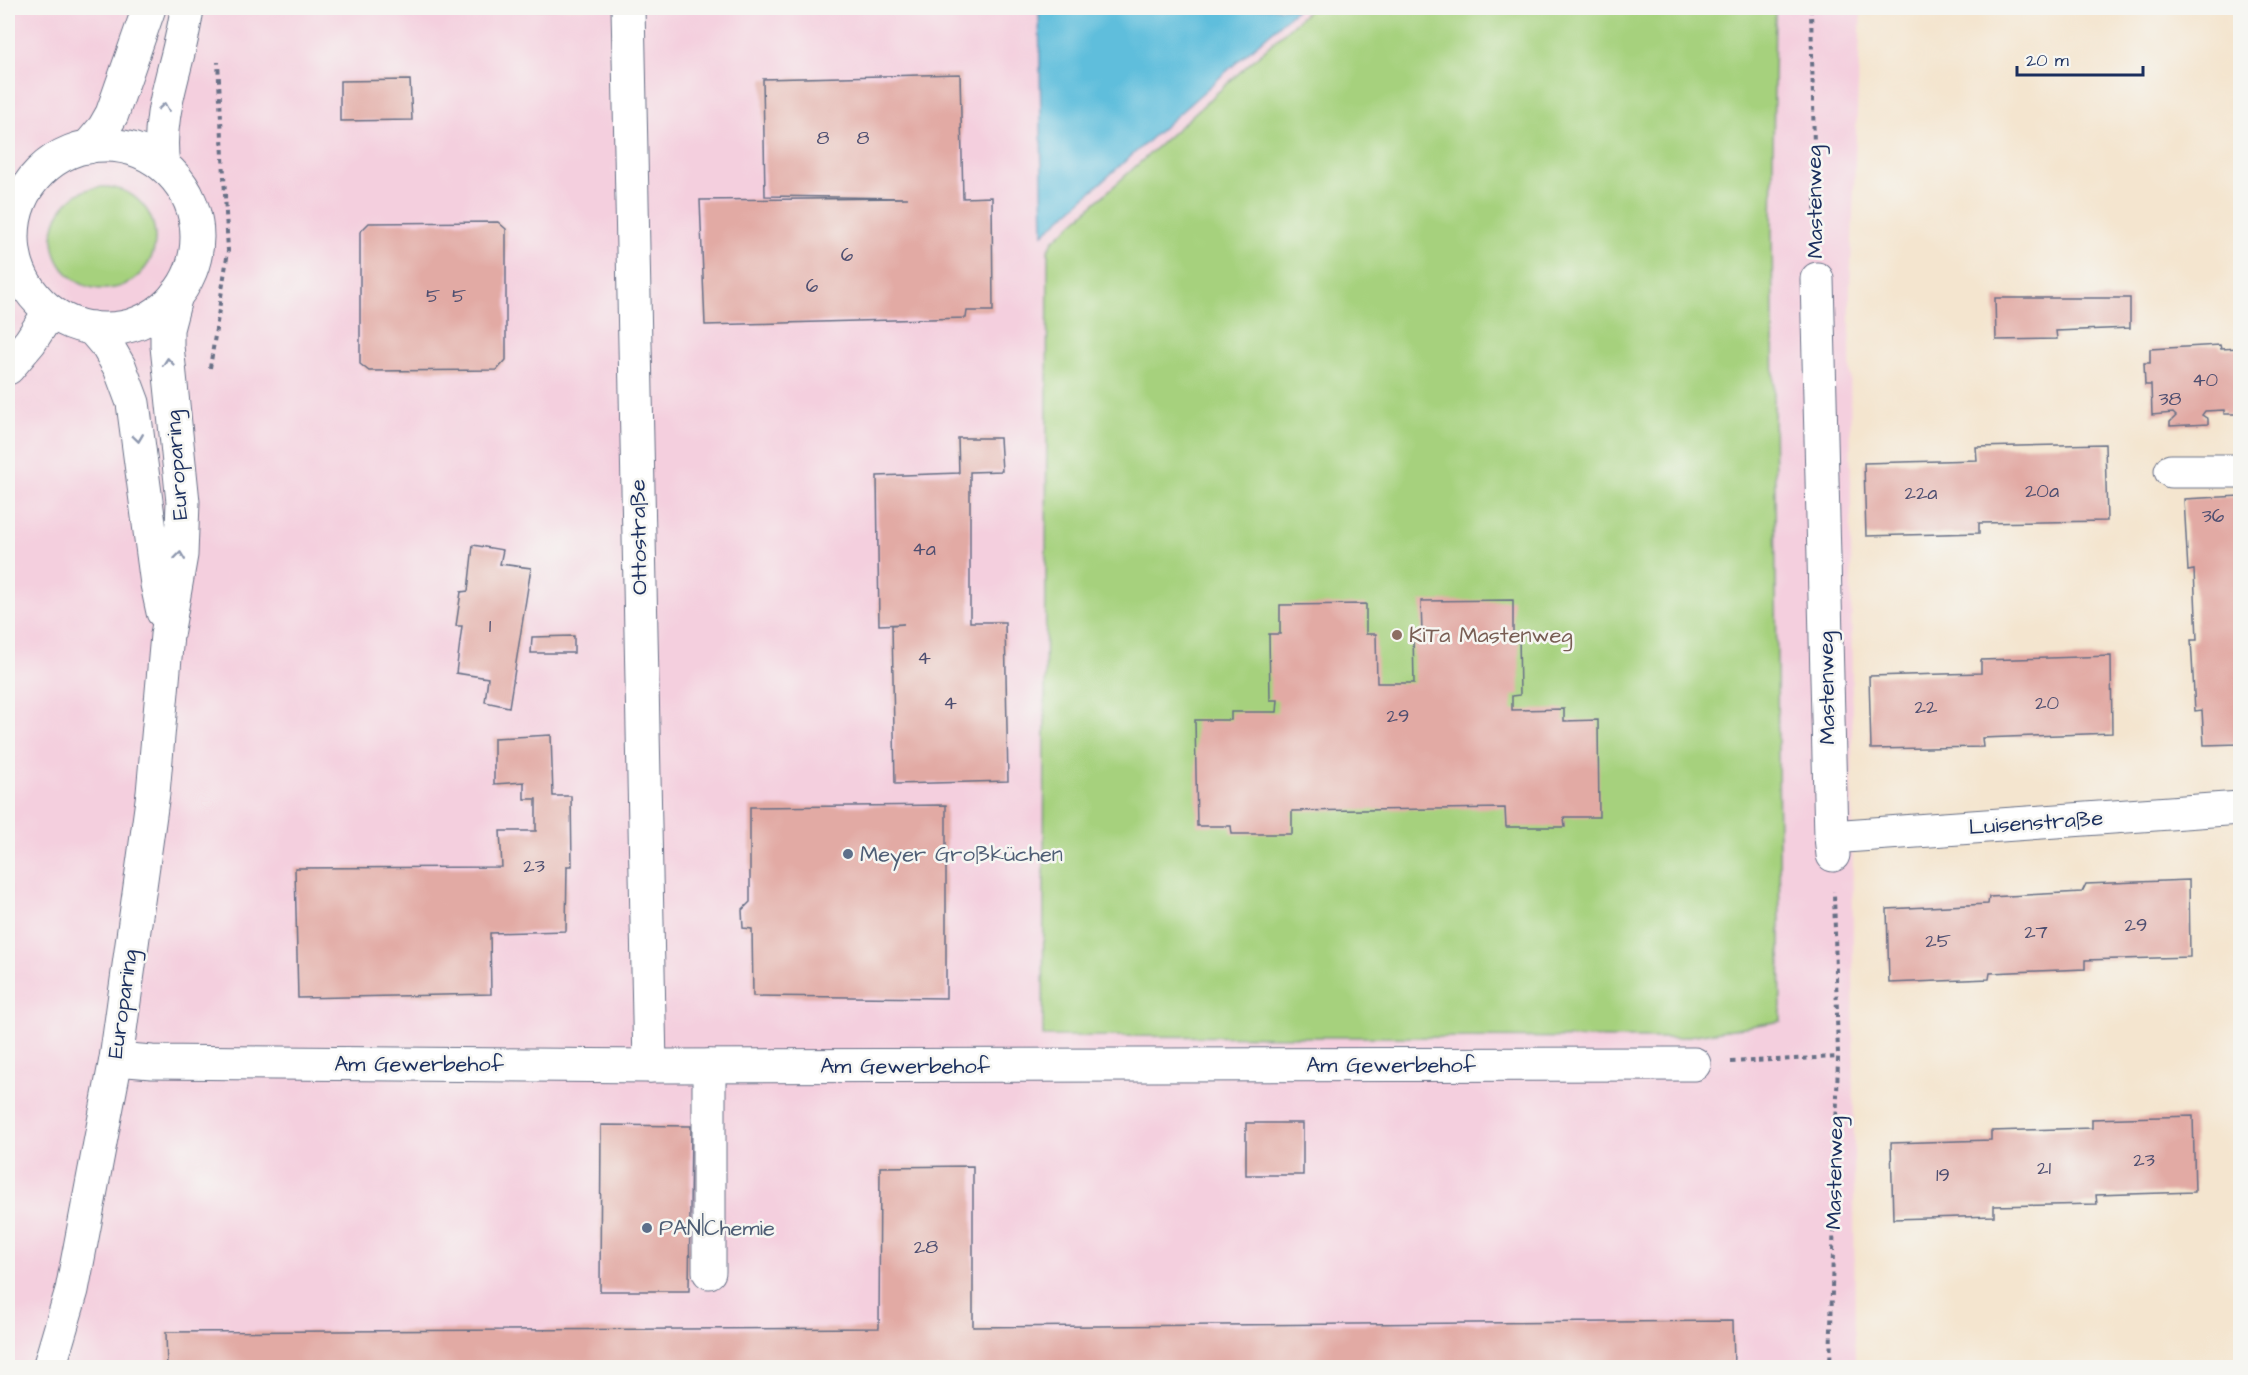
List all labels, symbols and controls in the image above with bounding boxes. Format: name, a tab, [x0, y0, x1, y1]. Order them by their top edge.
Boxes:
scale bar	[2017, 39, 2143, 77]
text: 20 m	[2026, 48, 2069, 73]
one-way arrow	[158, 103, 170, 112]
house number: 8	[817, 124, 830, 152]
house number: 8	[857, 124, 870, 152]
street label: Mastenweg	[1799, 145, 1832, 259]
house number: 6	[841, 241, 854, 269]
house number: 6	[806, 272, 819, 300]
house number: 5	[426, 282, 440, 310]
house number: 5	[452, 282, 466, 310]
one-way arrow	[162, 358, 175, 367]
house number: 40	[2192, 366, 2218, 394]
house number: 38	[2158, 385, 2182, 413]
street label: Europaring	[158, 409, 197, 521]
one-way arrow	[131, 434, 143, 443]
house number: 20a	[2025, 477, 2059, 505]
street label: Ottostraße	[622, 479, 656, 595]
house number: 22a	[1904, 479, 1938, 507]
house number: 36	[2202, 502, 2225, 530]
house number: 4a	[912, 535, 936, 563]
one-way arrow	[173, 552, 186, 561]
house number: 1	[489, 612, 492, 640]
place label: KiTa Mastenweg	[1409, 620, 1573, 652]
marker: KiTa Mastenweg	[1390, 628, 1404, 642]
street label: Mastenweg	[1811, 631, 1844, 745]
house number: 4	[917, 644, 931, 672]
house number: 4	[943, 689, 957, 717]
house number: 20	[2035, 689, 2059, 717]
house number: 22	[1915, 693, 1938, 721]
house number: 29	[1387, 702, 1409, 730]
street label: Luisenstraße	[1968, 803, 2104, 843]
place label: Meyer Großküchen	[860, 839, 1063, 871]
marker: Meyer Großküchen	[841, 847, 855, 861]
house number: 23	[523, 852, 545, 880]
house number: 29	[2125, 911, 2147, 939]
house number: 27	[2024, 918, 2048, 946]
house number: 25	[1925, 927, 1951, 955]
street label: Europaring	[100, 947, 147, 1061]
street label: Am Gewerbehof	[334, 1049, 505, 1080]
street label: Am Gewerbehof	[1306, 1050, 1477, 1081]
street label: Am Gewerbehof	[820, 1051, 991, 1082]
street label: Mastenweg	[1819, 1116, 1852, 1230]
house number: 23	[2133, 1146, 2155, 1174]
house number: 21	[2037, 1154, 2051, 1182]
house number: 19	[1936, 1161, 1950, 1189]
place label: PAN|Chemie	[659, 1213, 775, 1244]
marker: PAN|Chemie	[640, 1221, 654, 1235]
house number: 28	[914, 1233, 938, 1261]

